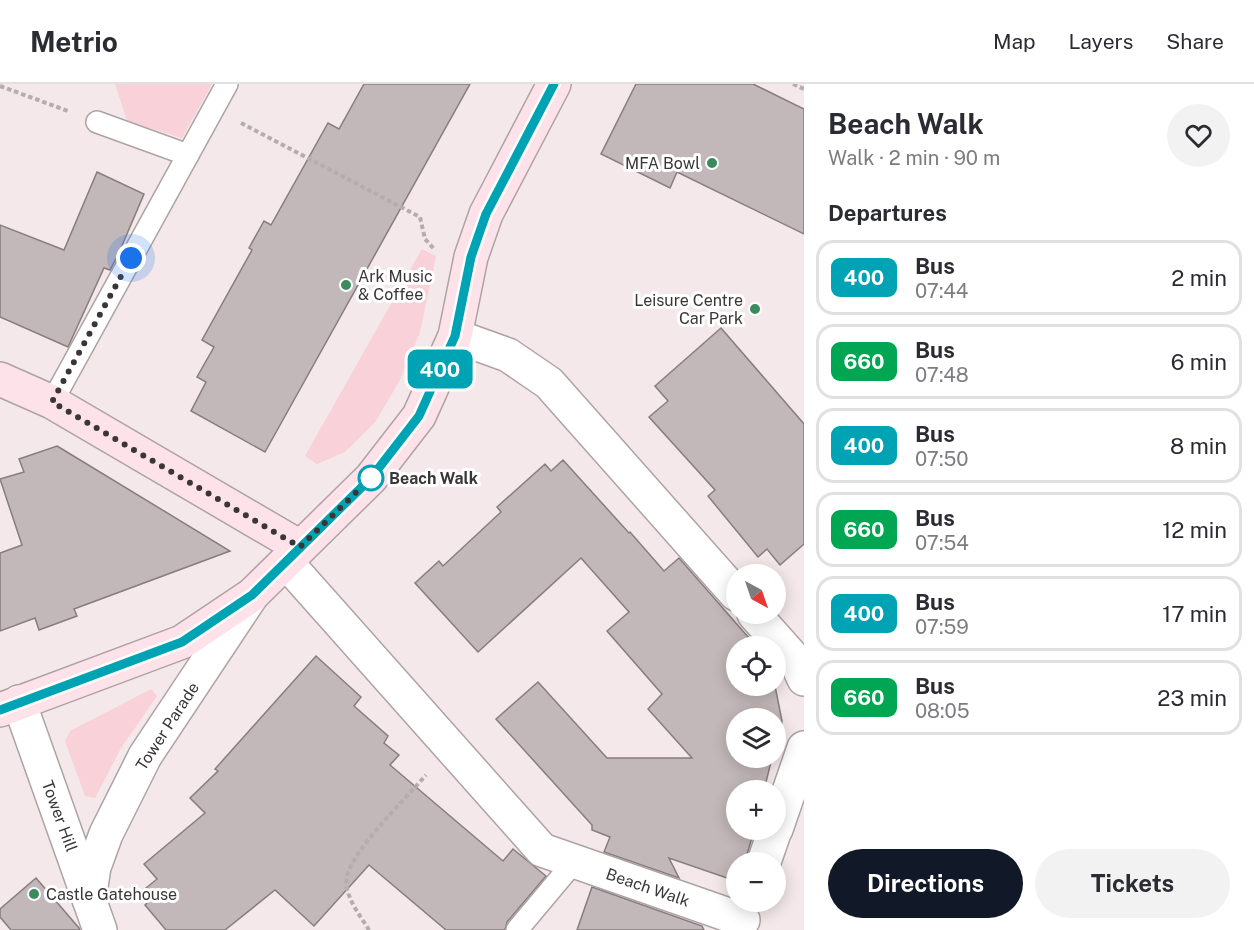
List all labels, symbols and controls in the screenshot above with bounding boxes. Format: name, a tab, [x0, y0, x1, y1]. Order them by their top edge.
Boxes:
text: Metrio	[30, 25, 118, 58]
text: Map	[993, 29, 1036, 54]
text: Layers	[1069, 29, 1133, 54]
text: Share	[1166, 29, 1224, 54]
button: heart	[1167, 104, 1230, 167]
text: Beach Walk	[828, 107, 984, 140]
text: Walk · 2 min · 90 m	[828, 146, 1000, 170]
place label: MFA Bowl	[625, 154, 700, 173]
marker: MFA Bowl	[705, 156, 719, 170]
text: Departures	[828, 200, 947, 226]
your location	[116, 243, 146, 273]
text: Bus	[915, 253, 955, 279]
text: 400	[844, 265, 884, 290]
text: 2 min	[1171, 265, 1227, 291]
place label: Ark Music & Coffee	[358, 267, 433, 304]
marker: Ark Music & Coffee	[339, 278, 353, 292]
text: 07:44	[915, 279, 968, 303]
place label: Leisure Centre Car Park	[634, 291, 743, 328]
marker: Leisure Centre Car Park	[748, 302, 762, 316]
text: Bus	[915, 337, 955, 363]
text: 660	[843, 349, 885, 374]
text: 6 min	[1171, 349, 1227, 375]
line badge: 400	[406, 350, 474, 388]
text: 400	[420, 357, 460, 382]
text: 07:48	[915, 363, 969, 387]
text: Bus	[915, 421, 955, 447]
text: 400	[844, 433, 884, 458]
text: 8 min	[1170, 433, 1227, 459]
text: 07:50	[915, 447, 968, 471]
marker: Beach Walk	[358, 465, 384, 491]
place label: Beach Walk	[389, 469, 478, 488]
text: Bus	[915, 505, 955, 531]
text: 660	[843, 517, 885, 542]
text: 12 min	[1162, 517, 1227, 543]
text: 07:54	[915, 531, 969, 555]
north arrow	[726, 564, 786, 624]
map controls	[726, 564, 786, 912]
text: Bus	[915, 589, 955, 615]
text: 400	[844, 601, 884, 626]
text: 17 min	[1162, 601, 1227, 627]
text: 07:59	[915, 615, 969, 639]
button: locate	[726, 636, 786, 696]
text: Bus	[915, 673, 955, 699]
street label: Tower Parade	[132, 679, 203, 774]
text: 660	[843, 685, 885, 710]
text: 23 min	[1157, 685, 1227, 711]
text: 08:05	[915, 699, 970, 723]
button: layers	[726, 708, 786, 768]
street label: Tower Hill	[38, 778, 81, 855]
button: +	[726, 780, 786, 840]
button: Directions	[828, 849, 1023, 918]
button: Tickets	[1035, 849, 1230, 918]
button: −	[726, 852, 786, 912]
street label: Beach Walk	[604, 864, 692, 911]
place label: Castle Gatehouse	[46, 885, 177, 904]
marker: Castle Gatehouse	[27, 887, 41, 901]

